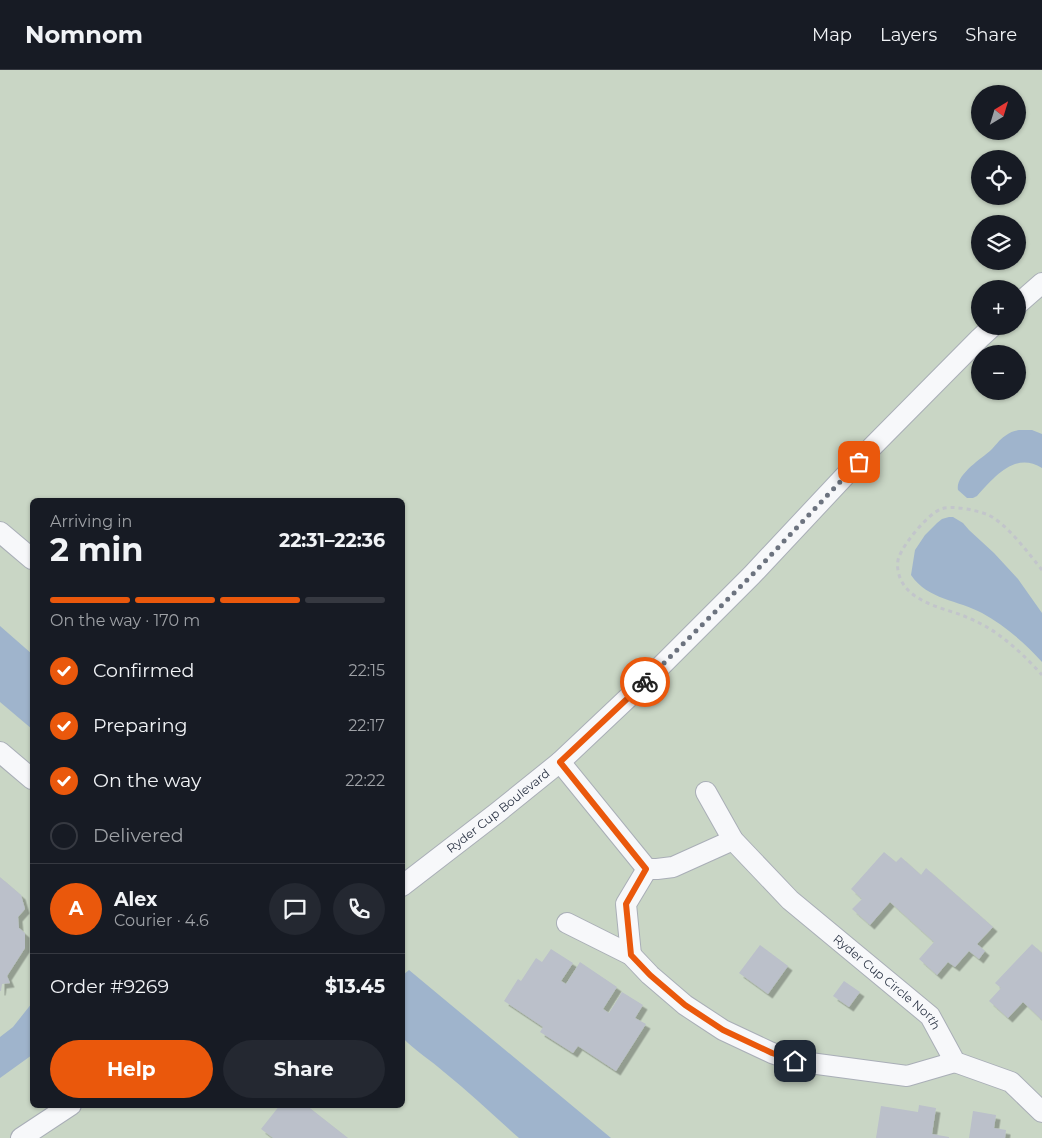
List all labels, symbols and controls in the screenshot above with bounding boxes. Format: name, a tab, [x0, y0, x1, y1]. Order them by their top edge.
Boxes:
text: Nomnom	[25, 20, 143, 49]
text: Map	[812, 24, 852, 46]
text: Layers	[880, 24, 937, 46]
text: Share	[965, 24, 1017, 46]
north arrow	[971, 85, 1026, 140]
map controls	[971, 85, 1026, 400]
button: locate	[971, 150, 1026, 205]
button: layers	[971, 215, 1026, 270]
button: +	[971, 280, 1026, 335]
button: −	[971, 345, 1026, 400]
pin	[838, 441, 880, 483]
icon: bag	[845, 448, 873, 476]
text: Arriving in	[50, 512, 132, 531]
text: 22:31–22:36	[279, 529, 385, 552]
text: 2 min	[50, 530, 143, 569]
text: On the way · 170 m	[50, 611, 200, 630]
icon: check	[50, 657, 78, 685]
courier	[620, 657, 670, 707]
text: Confirmed	[93, 659, 194, 682]
text: 22:15	[349, 661, 385, 680]
icon: bike	[631, 668, 659, 696]
icon: check	[50, 712, 78, 740]
text: Preparing	[93, 714, 188, 737]
text: 22:17	[348, 716, 385, 735]
street label: Ryder Cup Boulevard	[443, 765, 553, 856]
icon: check	[50, 767, 78, 795]
text: On the way	[93, 769, 201, 792]
text: 22:22	[345, 771, 385, 790]
text: Delivered	[93, 824, 184, 847]
button: chat	[269, 883, 321, 935]
button: phone	[333, 883, 385, 935]
text: Alex	[114, 888, 157, 911]
text: A	[69, 897, 83, 920]
text: Courier · 4.6	[114, 911, 209, 930]
street label: Ryder Cup Circle North	[830, 931, 944, 1032]
text: Order #9269	[50, 975, 169, 998]
text: $13.45	[325, 975, 385, 998]
button: Help	[50, 1040, 213, 1098]
button: Share	[223, 1040, 385, 1098]
pin	[774, 1040, 816, 1082]
icon: home	[781, 1047, 809, 1075]

